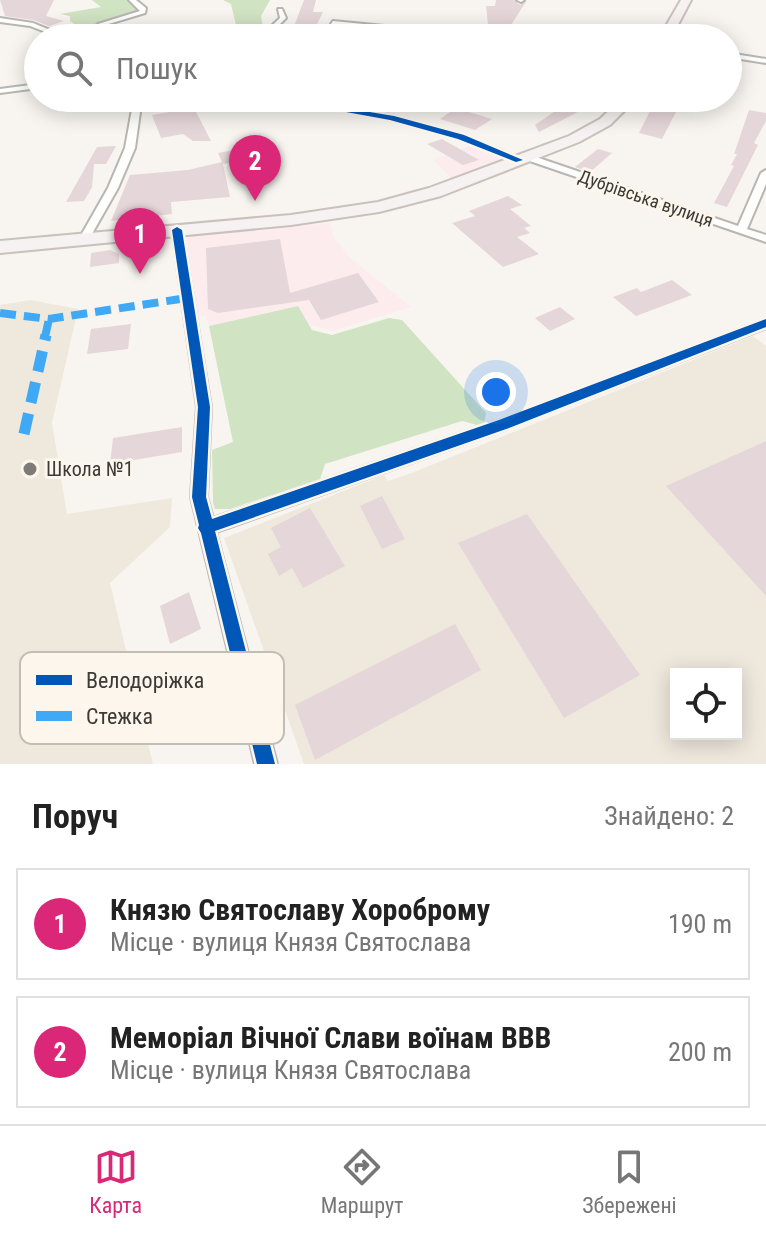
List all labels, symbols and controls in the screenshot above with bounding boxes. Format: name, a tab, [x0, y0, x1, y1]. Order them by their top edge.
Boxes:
search box	[24, 24, 742, 112]
icon: search	[52, 46, 96, 90]
text: Пошук	[116, 51, 198, 86]
pin: 2	[229, 135, 281, 201]
street label: Дубрівська вулиця	[576, 165, 716, 231]
pin: 1	[114, 208, 166, 274]
your location	[476, 372, 516, 412]
place label: Школа №1	[46, 457, 134, 481]
marker: Школа №1	[21, 460, 39, 478]
legend	[20, 652, 284, 744]
text: Велодоріжка	[86, 668, 204, 693]
map controls	[670, 668, 742, 740]
button: locate	[670, 668, 742, 740]
text: Стежка	[86, 704, 153, 729]
text: Поруч	[32, 796, 118, 836]
text: Знайдено: 2	[604, 801, 734, 831]
text: Князю Святославу Хороброму	[110, 892, 490, 927]
text: 1	[53, 909, 67, 939]
text: 190 m	[668, 909, 732, 939]
text: Місце · вулиця Князя Святослава	[110, 927, 471, 957]
text: Меморіал Вічної Слави воїнам ВВВ	[110, 1020, 551, 1055]
text: 2	[53, 1037, 67, 1067]
text: 200 m	[668, 1037, 732, 1067]
text: Місце · вулиця Князя Святослава	[110, 1055, 471, 1085]
tab: Карта	[89, 1145, 142, 1218]
tab: Маршрут	[321, 1145, 403, 1218]
tab: Збережені	[582, 1145, 677, 1218]

